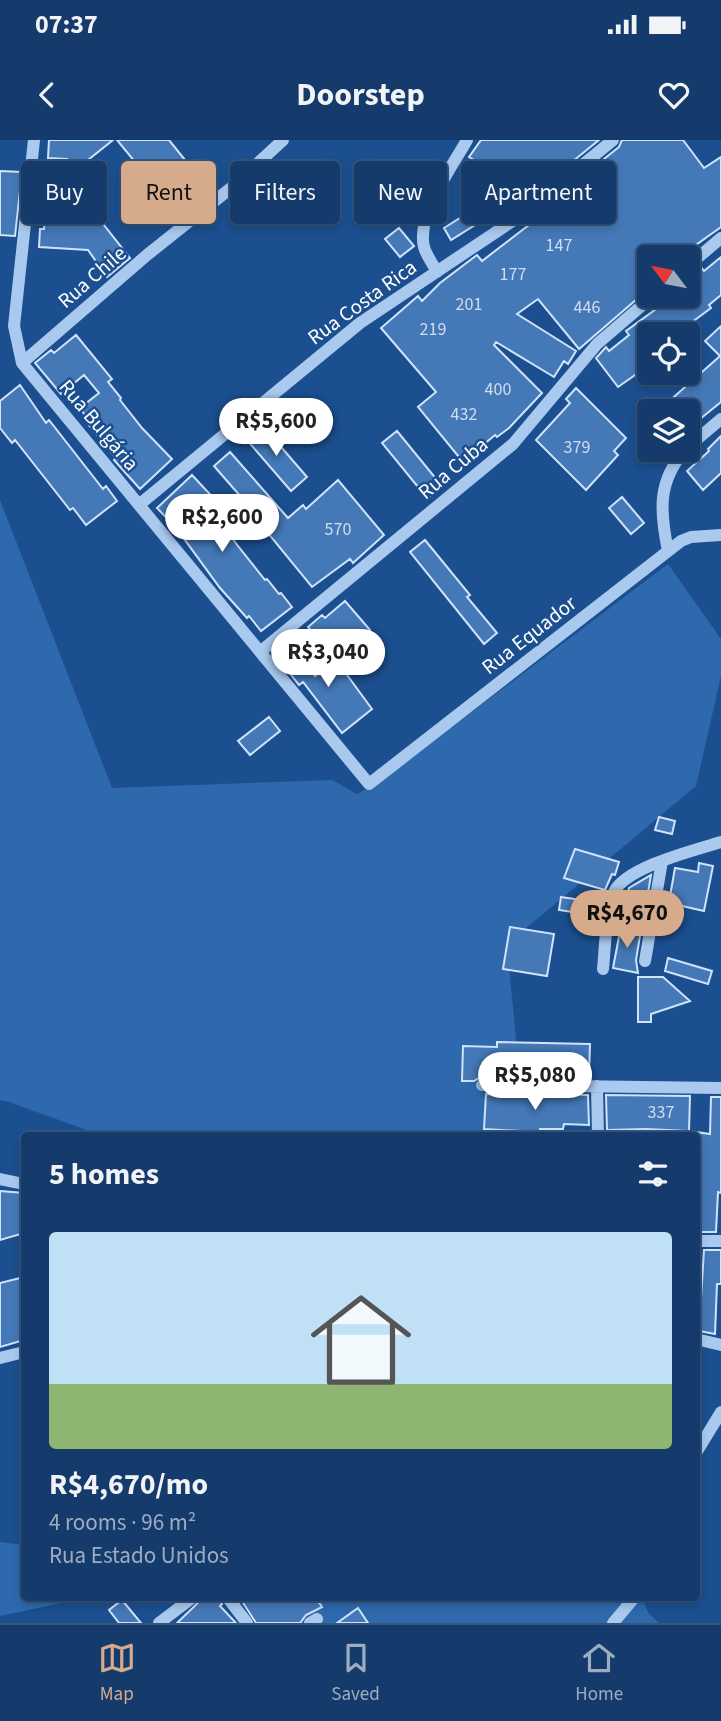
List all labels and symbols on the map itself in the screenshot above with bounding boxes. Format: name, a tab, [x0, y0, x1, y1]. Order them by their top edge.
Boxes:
house number: 147	[546, 233, 572, 258]
street label: Rua Chile	[51, 239, 133, 315]
north arrow	[637, 245, 700, 308]
street label: Rua Costa Rica	[301, 252, 423, 352]
house number: 177	[500, 262, 526, 287]
house number: 201	[456, 292, 482, 317]
house number: 446	[574, 295, 600, 320]
house number: 219	[420, 317, 446, 342]
street label: Rua Bulgária	[52, 373, 146, 477]
house number: 400	[485, 377, 511, 402]
pin: R$5,600	[211, 398, 341, 458]
house number: 432	[451, 402, 477, 427]
street label: Rua Cuba	[411, 430, 495, 506]
house number: 379	[564, 435, 590, 460]
pin: R$2,600	[157, 494, 287, 554]
house number: 570	[325, 517, 351, 542]
street label: Rua Equador	[475, 588, 583, 682]
pin: R$3,040	[263, 630, 393, 689]
pin: R$4,670	[562, 890, 692, 950]
pin: R$5,080	[470, 1052, 600, 1112]
house number: 337	[648, 1100, 674, 1125]

